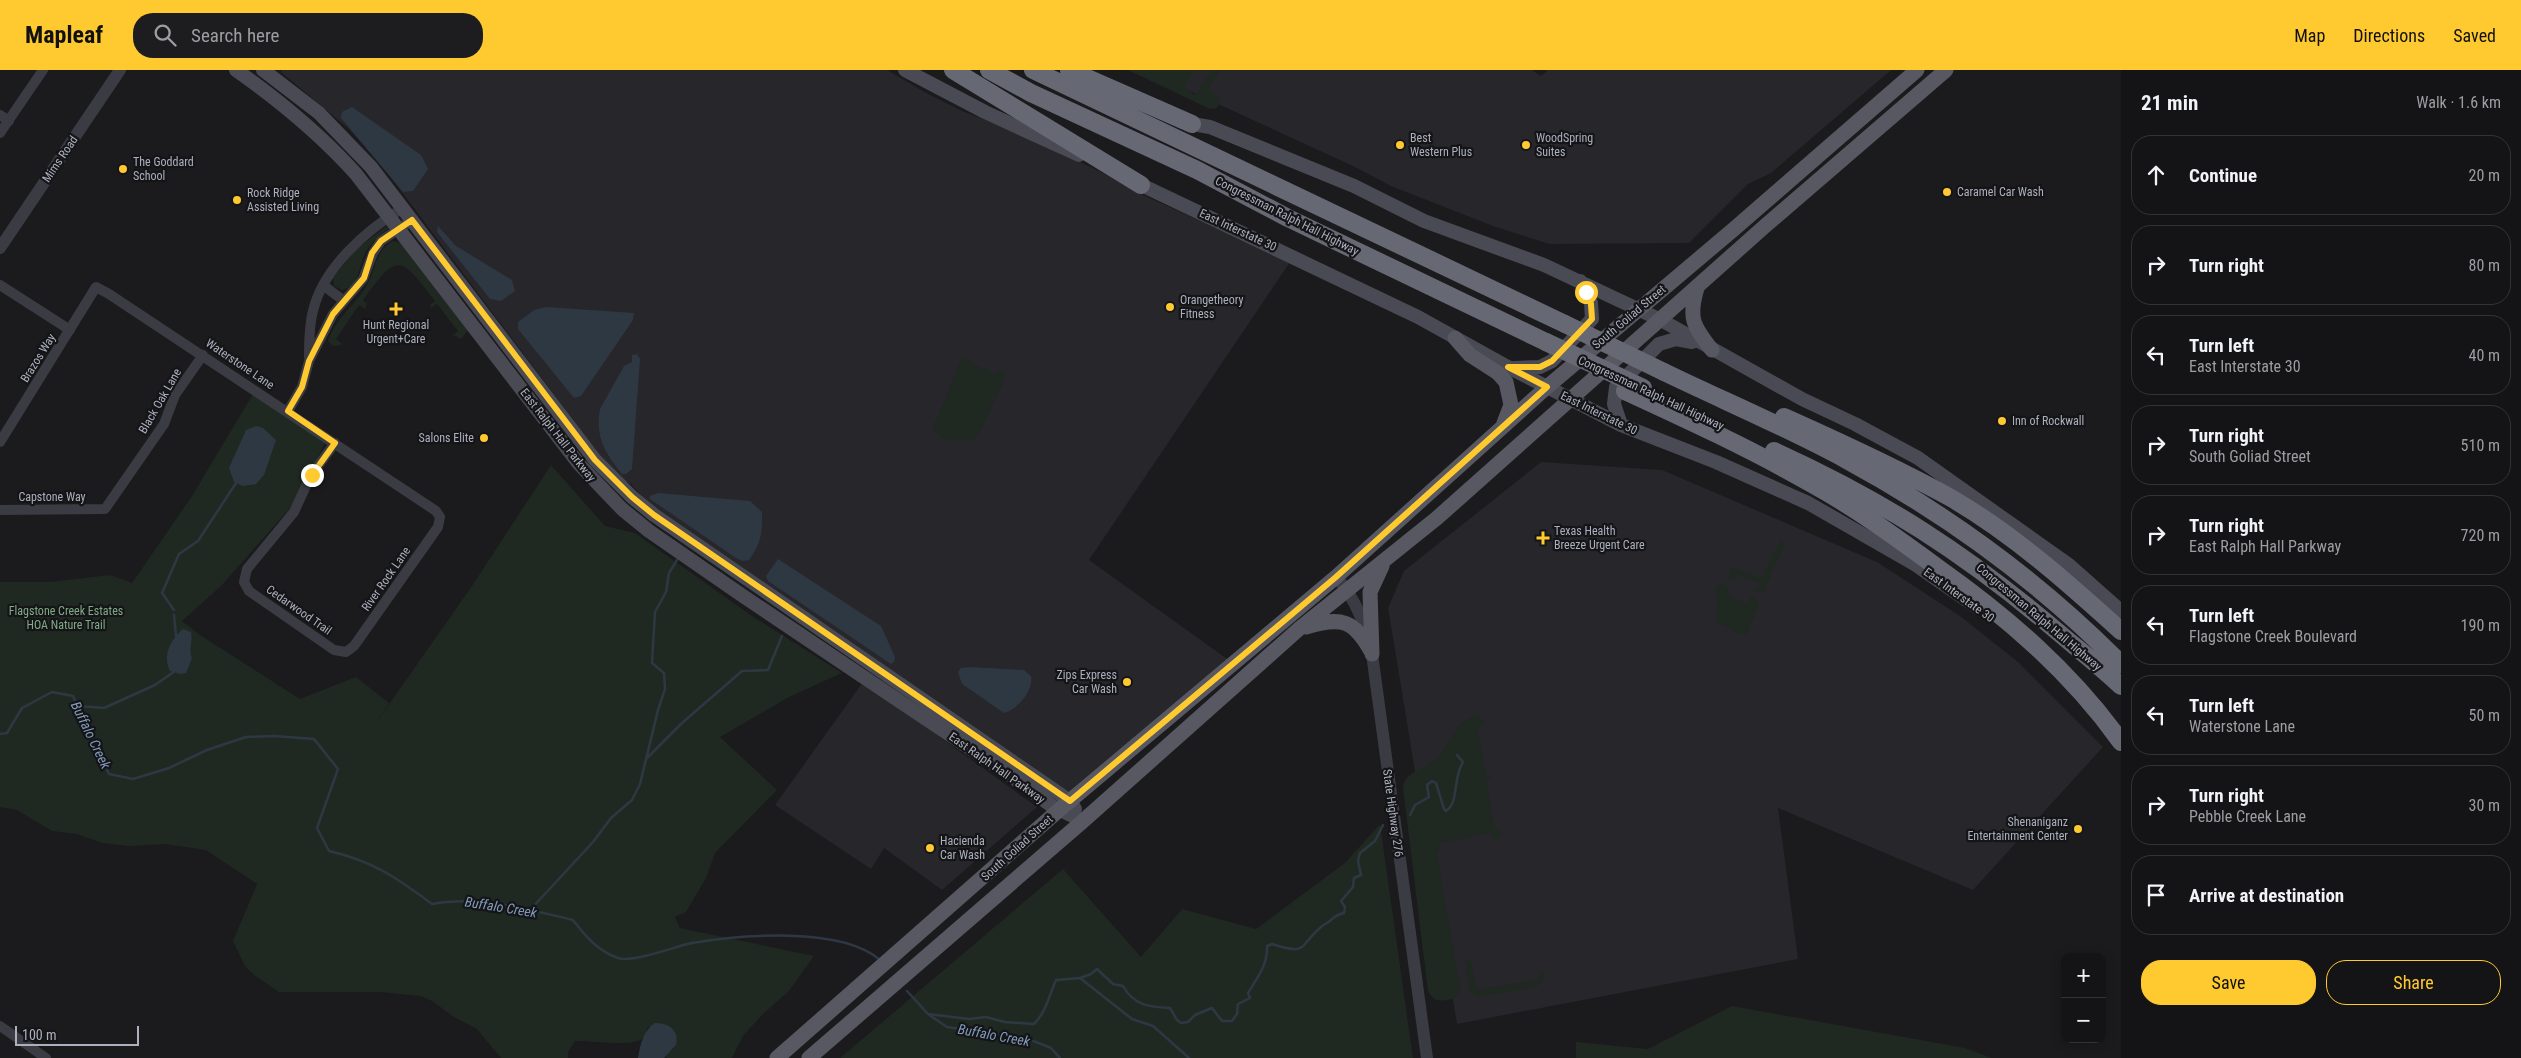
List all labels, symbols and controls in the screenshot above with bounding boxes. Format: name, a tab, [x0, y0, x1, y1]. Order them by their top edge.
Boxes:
search box	[133, 13, 483, 58]
text: Mapleaf	[25, 21, 103, 49]
icon: search	[151, 21, 179, 49]
text: Search here	[191, 24, 279, 47]
text: Map	[2294, 25, 2325, 46]
text: Directions	[2353, 25, 2425, 46]
text: Saved	[2453, 25, 2496, 46]
text: 21 min	[2141, 91, 2198, 115]
text: Walk · 1.6 km	[2416, 93, 2501, 112]
place label: Best Western Plus	[1410, 131, 1472, 159]
place label: WoodSpring Suites	[1536, 131, 1593, 159]
street label: Mims Road	[39, 133, 81, 185]
marker: Best Western Plus	[1394, 139, 1406, 151]
marker: WoodSpring Suites	[1520, 139, 1532, 151]
place label: The Goddard School	[133, 155, 194, 183]
icon: ahead	[2142, 161, 2170, 189]
marker: The Goddard School	[117, 163, 129, 175]
text: Continue	[2189, 164, 2257, 187]
text: 20 m	[2468, 166, 2500, 185]
street label: Congressman Ralph Hall Highway	[1213, 174, 1361, 258]
place label: Caramel Car Wash	[1957, 185, 2044, 199]
place label: Rock Ridge Assisted Living	[247, 186, 319, 214]
marker: Caramel Car Wash	[1941, 186, 1953, 198]
marker: Rock Ridge Assisted Living	[231, 194, 243, 206]
street label: East Interstate 30	[1197, 206, 1279, 254]
icon: right	[2142, 251, 2170, 279]
text: Turn right	[2189, 254, 2264, 277]
text: 80 m	[2468, 256, 2500, 275]
route start	[1575, 281, 1598, 304]
street label: South Goliad Street	[1590, 282, 1669, 352]
place label: Orangetheory Fitness	[1180, 293, 1244, 321]
marker: Orangetheory Fitness	[1164, 301, 1176, 313]
marker: Hunt Regional Urgent+Care	[389, 302, 403, 316]
place label: Hunt Regional Urgent+Care	[363, 318, 429, 346]
street label: Brazos Way	[18, 331, 58, 385]
text: Turn left	[2189, 334, 2254, 357]
street label: Waterstone Lane	[203, 336, 277, 392]
icon: left	[2142, 341, 2170, 369]
text: 40 m	[2468, 346, 2500, 365]
street label: Congressman Ralph Hall Highway	[1576, 353, 1726, 433]
text: East Interstate 30	[2189, 357, 2301, 376]
street label: Black Oak Lane	[136, 366, 184, 436]
street label: East Ralph Hall Parkway	[517, 386, 599, 484]
street label: East Interstate 30	[1558, 388, 1640, 438]
place label: Inn of Rockwall	[2012, 414, 2084, 428]
marker: Inn of Rockwall	[1996, 415, 2008, 427]
text: Turn right	[2189, 424, 2264, 447]
place label: Salons Elite	[419, 431, 474, 445]
icon: right	[2142, 431, 2170, 459]
marker: Salons Elite	[478, 432, 490, 444]
text: 510 m	[2461, 436, 2500, 455]
text: South Goliad Street	[2189, 447, 2311, 466]
route end	[301, 464, 324, 487]
street label: Capstone Way	[18, 490, 86, 504]
text: Turn right	[2189, 514, 2264, 537]
icon: right	[2142, 521, 2170, 549]
place label: Texas Health Breeze Urgent Care	[1554, 524, 1645, 552]
text: 720 m	[2461, 526, 2500, 545]
marker: Texas Health Breeze Urgent Care	[1536, 531, 1550, 545]
text: East Ralph Hall Parkway	[2189, 537, 2341, 556]
street label: River Rock Lane	[359, 544, 414, 614]
street label: Congressman Ralph Hall Highway	[1974, 560, 2104, 674]
street label: East Interstate 30	[1921, 565, 1997, 625]
street label: Cedarwood Trail	[264, 582, 334, 638]
park label: Flagstone Creek Estates HOA Nature Trail	[9, 604, 123, 632]
text: Turn left	[2189, 604, 2254, 627]
icon: left	[2142, 611, 2170, 639]
text: 190 m	[2461, 616, 2500, 635]
text: Flagstone Creek Boulevard	[2189, 627, 2357, 646]
place label: Zips Express Car Wash	[1057, 668, 1117, 696]
marker: Zips Express Car Wash	[1121, 676, 1133, 688]
text: Turn left	[2189, 694, 2254, 717]
water label: Buffalo Creek	[68, 699, 115, 772]
icon: left	[2142, 701, 2170, 729]
text: 50 m	[2468, 706, 2500, 725]
text: Waterstone Lane	[2189, 717, 2295, 736]
street label: East Ralph Hall Parkway	[946, 730, 1048, 806]
street label: State Highway 276	[1380, 768, 1406, 858]
text: Turn right	[2189, 784, 2264, 807]
icon: right	[2142, 791, 2170, 819]
text: 30 m	[2468, 796, 2500, 815]
text: Pebble Creek Lane	[2189, 807, 2306, 826]
street label: South Goliad Street	[978, 812, 1056, 884]
place label: Shenaniganz Entertainment Center	[1967, 815, 2068, 843]
marker: Shenaniganz Entertainment Center	[2072, 823, 2084, 835]
place label: Hacienda Car Wash	[940, 834, 985, 862]
marker: Hacienda Car Wash	[924, 842, 936, 854]
icon: arrive	[2142, 881, 2170, 909]
text: Arrive at destination	[2189, 884, 2344, 907]
water label: Buffalo Creek	[464, 893, 539, 921]
map controls	[2061, 953, 2106, 1043]
button: +	[2061, 953, 2106, 998]
button: Save	[2141, 960, 2316, 1005]
button: Share	[2326, 960, 2501, 1005]
button: −	[2061, 998, 2106, 1043]
water label: Buffalo Creek	[957, 1021, 1032, 1049]
scale bar	[15, 1023, 139, 1046]
text: 100 m	[22, 1027, 57, 1043]

